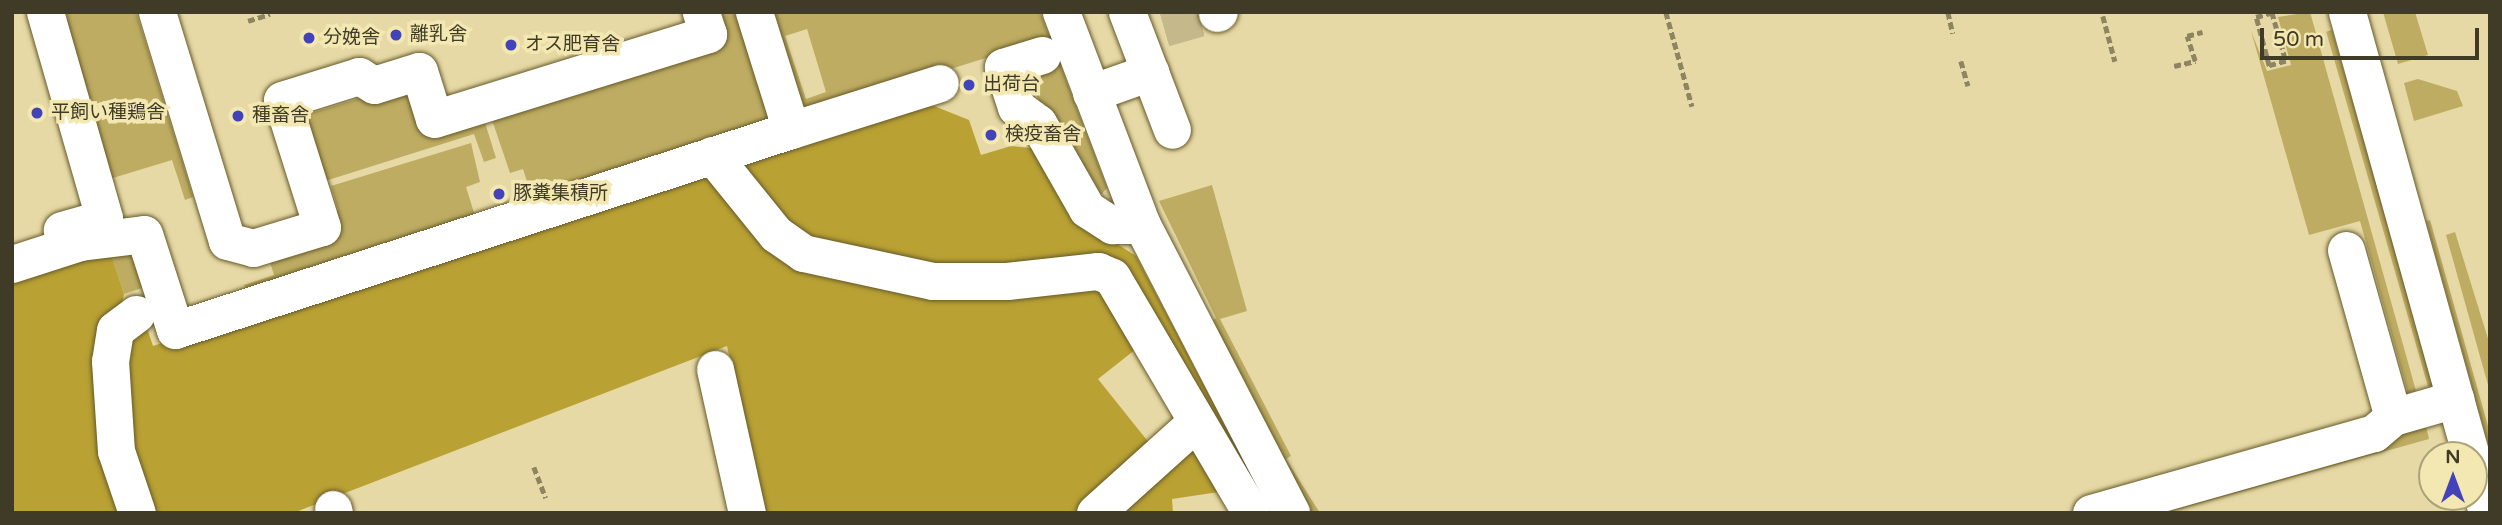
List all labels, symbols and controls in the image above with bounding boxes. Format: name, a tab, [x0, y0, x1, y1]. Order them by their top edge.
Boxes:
scale bar	[2264, 14, 2483, 58]
place label: 離乳舎	[410, 24, 467, 46]
place label: 分娩舎	[323, 27, 380, 49]
marker: 離乳舎	[388, 27, 404, 43]
text: 50 m	[2273, 27, 2324, 52]
marker: 分娩舎	[301, 30, 317, 46]
place label: オス肥育舎	[525, 34, 620, 56]
marker: オス肥育舎	[503, 37, 519, 53]
place label: 出荷台	[983, 74, 1040, 96]
marker: 出荷台	[961, 77, 977, 93]
place label: 平飼い種鶏舎	[51, 102, 165, 124]
marker: 平飼い種鶏舎	[29, 105, 45, 121]
place label: 種畜舎	[252, 105, 309, 127]
marker: 種畜舎	[230, 108, 246, 124]
place label: 検疫畜舎	[1005, 124, 1081, 146]
marker: 検疫畜舎	[983, 127, 999, 143]
place label: 豚糞集積所	[513, 183, 608, 205]
marker: 豚糞集積所	[491, 186, 507, 202]
north arrow	[2418, 441, 2488, 511]
text: N	[2445, 446, 2461, 468]

